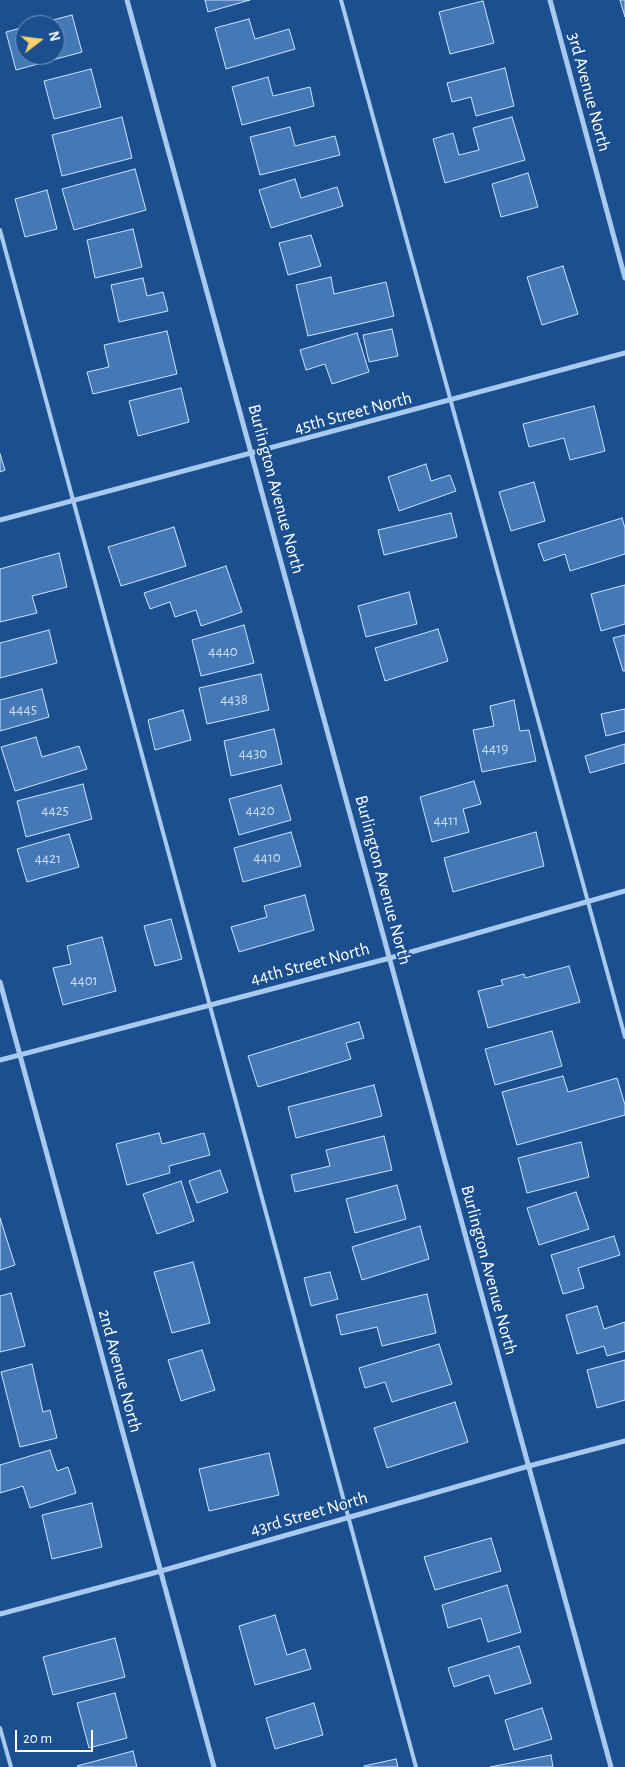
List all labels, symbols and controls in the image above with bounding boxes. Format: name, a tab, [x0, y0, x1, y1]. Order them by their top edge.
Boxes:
north arrow	[15, 15, 65, 65]
text: N	[45, 30, 62, 43]
street label: 3rd Avenue North	[563, 30, 615, 154]
street label: 45th Street North	[292, 387, 414, 439]
street label: Burlington Avenue North	[243, 402, 309, 576]
house number: 4440	[208, 642, 238, 660]
house number: 4438	[220, 690, 248, 708]
house number: 4445	[9, 700, 37, 718]
house number: 4419	[482, 739, 508, 757]
house number: 4430	[239, 744, 267, 762]
street label: Burlington Avenue North	[350, 793, 416, 967]
house number: 4425	[41, 801, 69, 819]
house number: 4420	[245, 801, 275, 819]
house number: 4411	[434, 811, 458, 829]
house number: 4410	[253, 848, 281, 866]
house number: 4421	[35, 849, 61, 867]
street label: 44th Street North	[248, 938, 372, 990]
house number: 4401	[70, 971, 98, 989]
street label: Burlington Avenue North	[456, 1183, 522, 1357]
street label: 2nd Avenue North	[93, 1307, 147, 1435]
street label: 43rd Street North	[248, 1487, 370, 1541]
scale bar	[18, 1720, 95, 1752]
text: 20 m	[23, 1731, 52, 1746]

